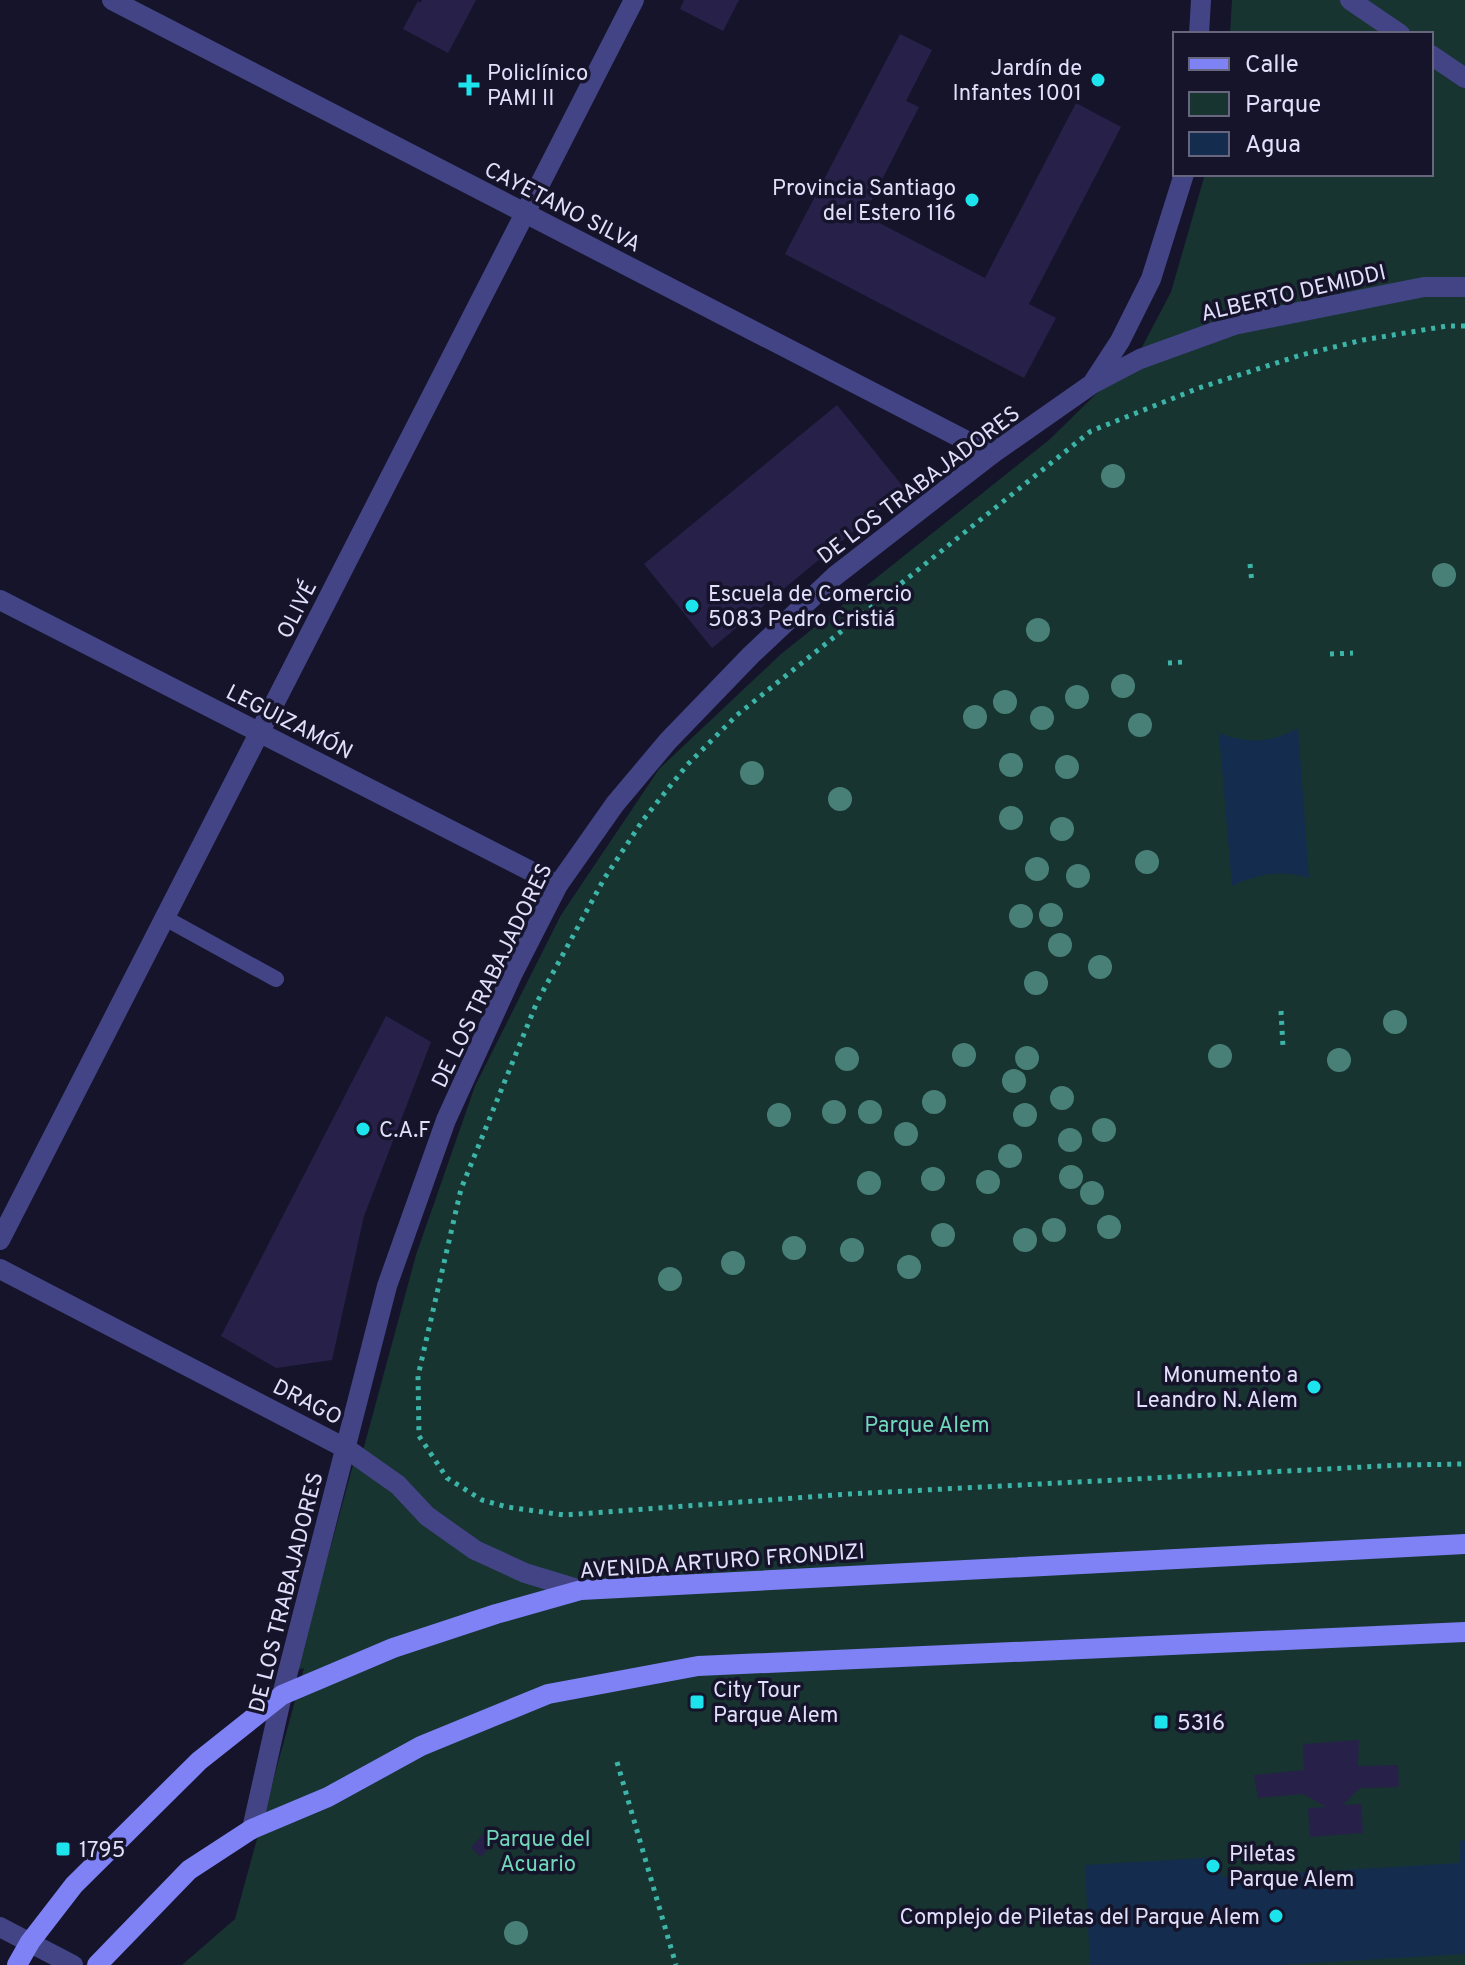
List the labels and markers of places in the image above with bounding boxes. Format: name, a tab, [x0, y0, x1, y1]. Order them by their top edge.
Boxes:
place label: Jardín de Infantes 1001	[953, 56, 1082, 108]
place label: Policlínico PAMI II	[487, 61, 588, 113]
marker: Jardín de Infantes 1001	[1089, 71, 1107, 89]
marker: Policlínico PAMI II	[458, 74, 480, 96]
place label: Provincia Santiago del Estero 116	[772, 176, 956, 228]
marker: Provincia Santiago del Estero 116	[963, 191, 981, 209]
place label: Escuela de Comercio 5083 Pedro Cristiá	[708, 582, 912, 634]
marker: Escuela de Comercio 5083 Pedro Cristiá	[683, 597, 701, 615]
place label: C.A.F	[379, 1118, 431, 1145]
marker: C.A.F	[354, 1120, 372, 1138]
place label: Monumento a Leandro N. Alem	[1136, 1363, 1298, 1415]
marker: Monumento a Leandro N. Alem	[1305, 1378, 1323, 1396]
place label: City Tour Parque Alem	[713, 1678, 838, 1730]
marker: City Tour Parque Alem	[688, 1693, 706, 1711]
place label: 5316	[1177, 1711, 1225, 1738]
marker: 5316	[1152, 1713, 1170, 1731]
place label: 1795	[79, 1838, 125, 1865]
marker: 1795	[54, 1840, 72, 1858]
place label: Piletas Parque Alem	[1229, 1842, 1354, 1894]
marker: Piletas Parque Alem	[1204, 1857, 1222, 1875]
place label: Complejo de Piletas del Parque Alem	[900, 1905, 1260, 1932]
marker: Complejo de Piletas del Parque Alem	[1267, 1907, 1285, 1925]

